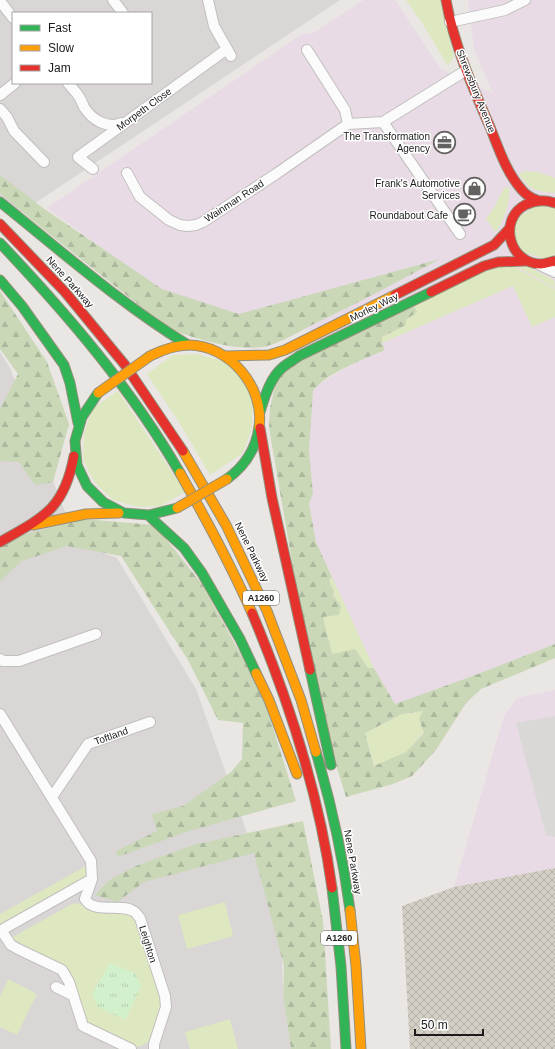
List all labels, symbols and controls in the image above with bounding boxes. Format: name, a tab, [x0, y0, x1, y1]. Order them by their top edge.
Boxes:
legend	[12, 12, 152, 84]
text: Fast	[48, 21, 72, 35]
text: Slow	[48, 41, 74, 55]
street label: Shrewsbury Avenue	[454, 48, 498, 135]
text: Jam	[48, 61, 71, 75]
street label: Morpeth Close	[114, 85, 174, 133]
office icon: The Transformation Agency	[432, 129, 458, 155]
place label: The Transformation Agency	[343, 131, 430, 154]
shop icon: Frank's Automotive Services	[462, 176, 488, 202]
street label: Wainman Road	[202, 178, 266, 224]
place label: Frank's Automotive Services	[375, 178, 460, 201]
cafe icon: Roundabout Cafe	[451, 202, 477, 228]
place label: Roundabout Cafe	[370, 210, 448, 221]
street label: Nene Parkway	[44, 254, 96, 310]
street label: Morley Way	[348, 291, 400, 323]
street label: Nene Parkway	[233, 520, 271, 584]
road number: A1260	[243, 591, 279, 605]
street label: Toftland	[93, 725, 129, 747]
street label: Nene Parkway	[342, 829, 364, 895]
street label: Leighton	[137, 924, 159, 964]
road number: A1260	[321, 931, 357, 945]
scale bar	[415, 1011, 483, 1037]
text: 50 m	[421, 1018, 448, 1032]

